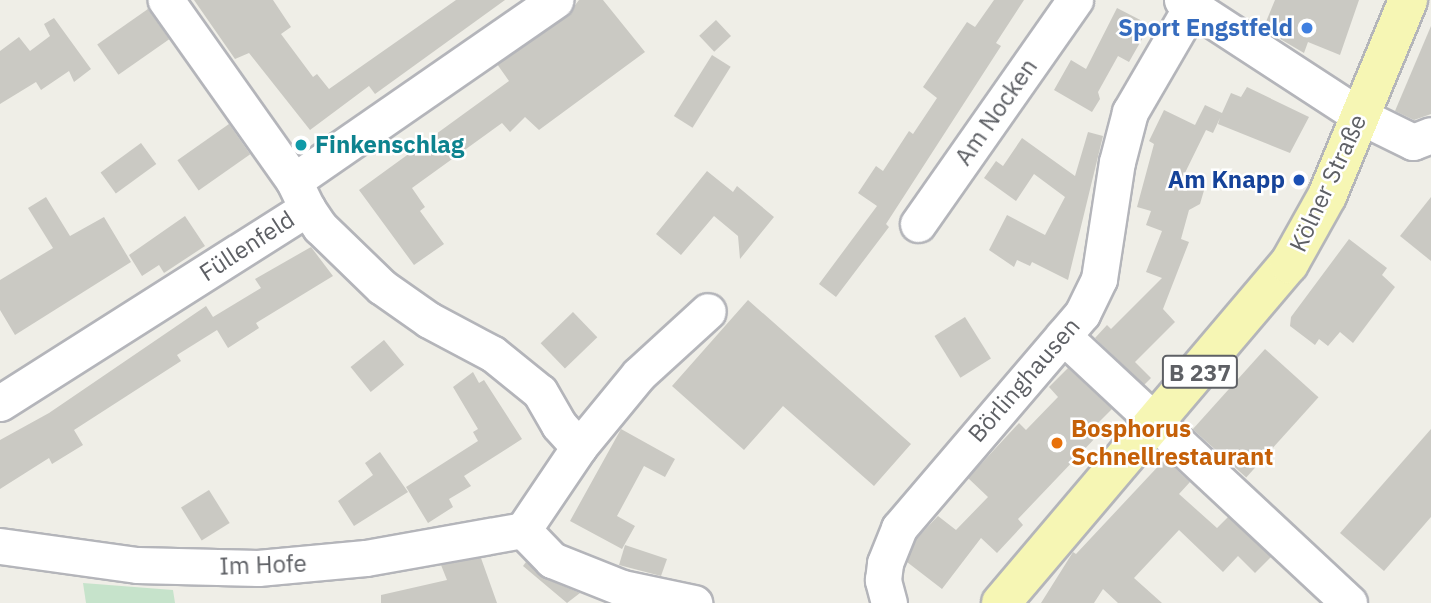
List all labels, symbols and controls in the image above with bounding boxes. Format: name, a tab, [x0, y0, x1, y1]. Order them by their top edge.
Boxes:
place label: Sport Engstfeld	[1118, 14, 1293, 42]
marker: Sport Engstfeld	[1299, 20, 1315, 36]
street label: Am Nocken	[949, 53, 1043, 171]
street label: Kölner Straße	[1284, 110, 1372, 256]
place label: Finkenschlag	[315, 131, 464, 159]
marker: Finkenschlag	[293, 137, 309, 153]
place label: Am Knapp	[1168, 166, 1285, 194]
marker: Am Knapp	[1291, 172, 1307, 188]
street label: Füllenfeld	[194, 205, 300, 287]
street label: Börlinghausen	[962, 312, 1086, 448]
road number: B 237	[1162, 352, 1238, 392]
place label: Bosphorus Schnellrestaurant	[1071, 415, 1273, 471]
marker: Bosphorus Schnellrestaurant	[1049, 435, 1065, 451]
street label: Im Hofe	[219, 549, 307, 581]

